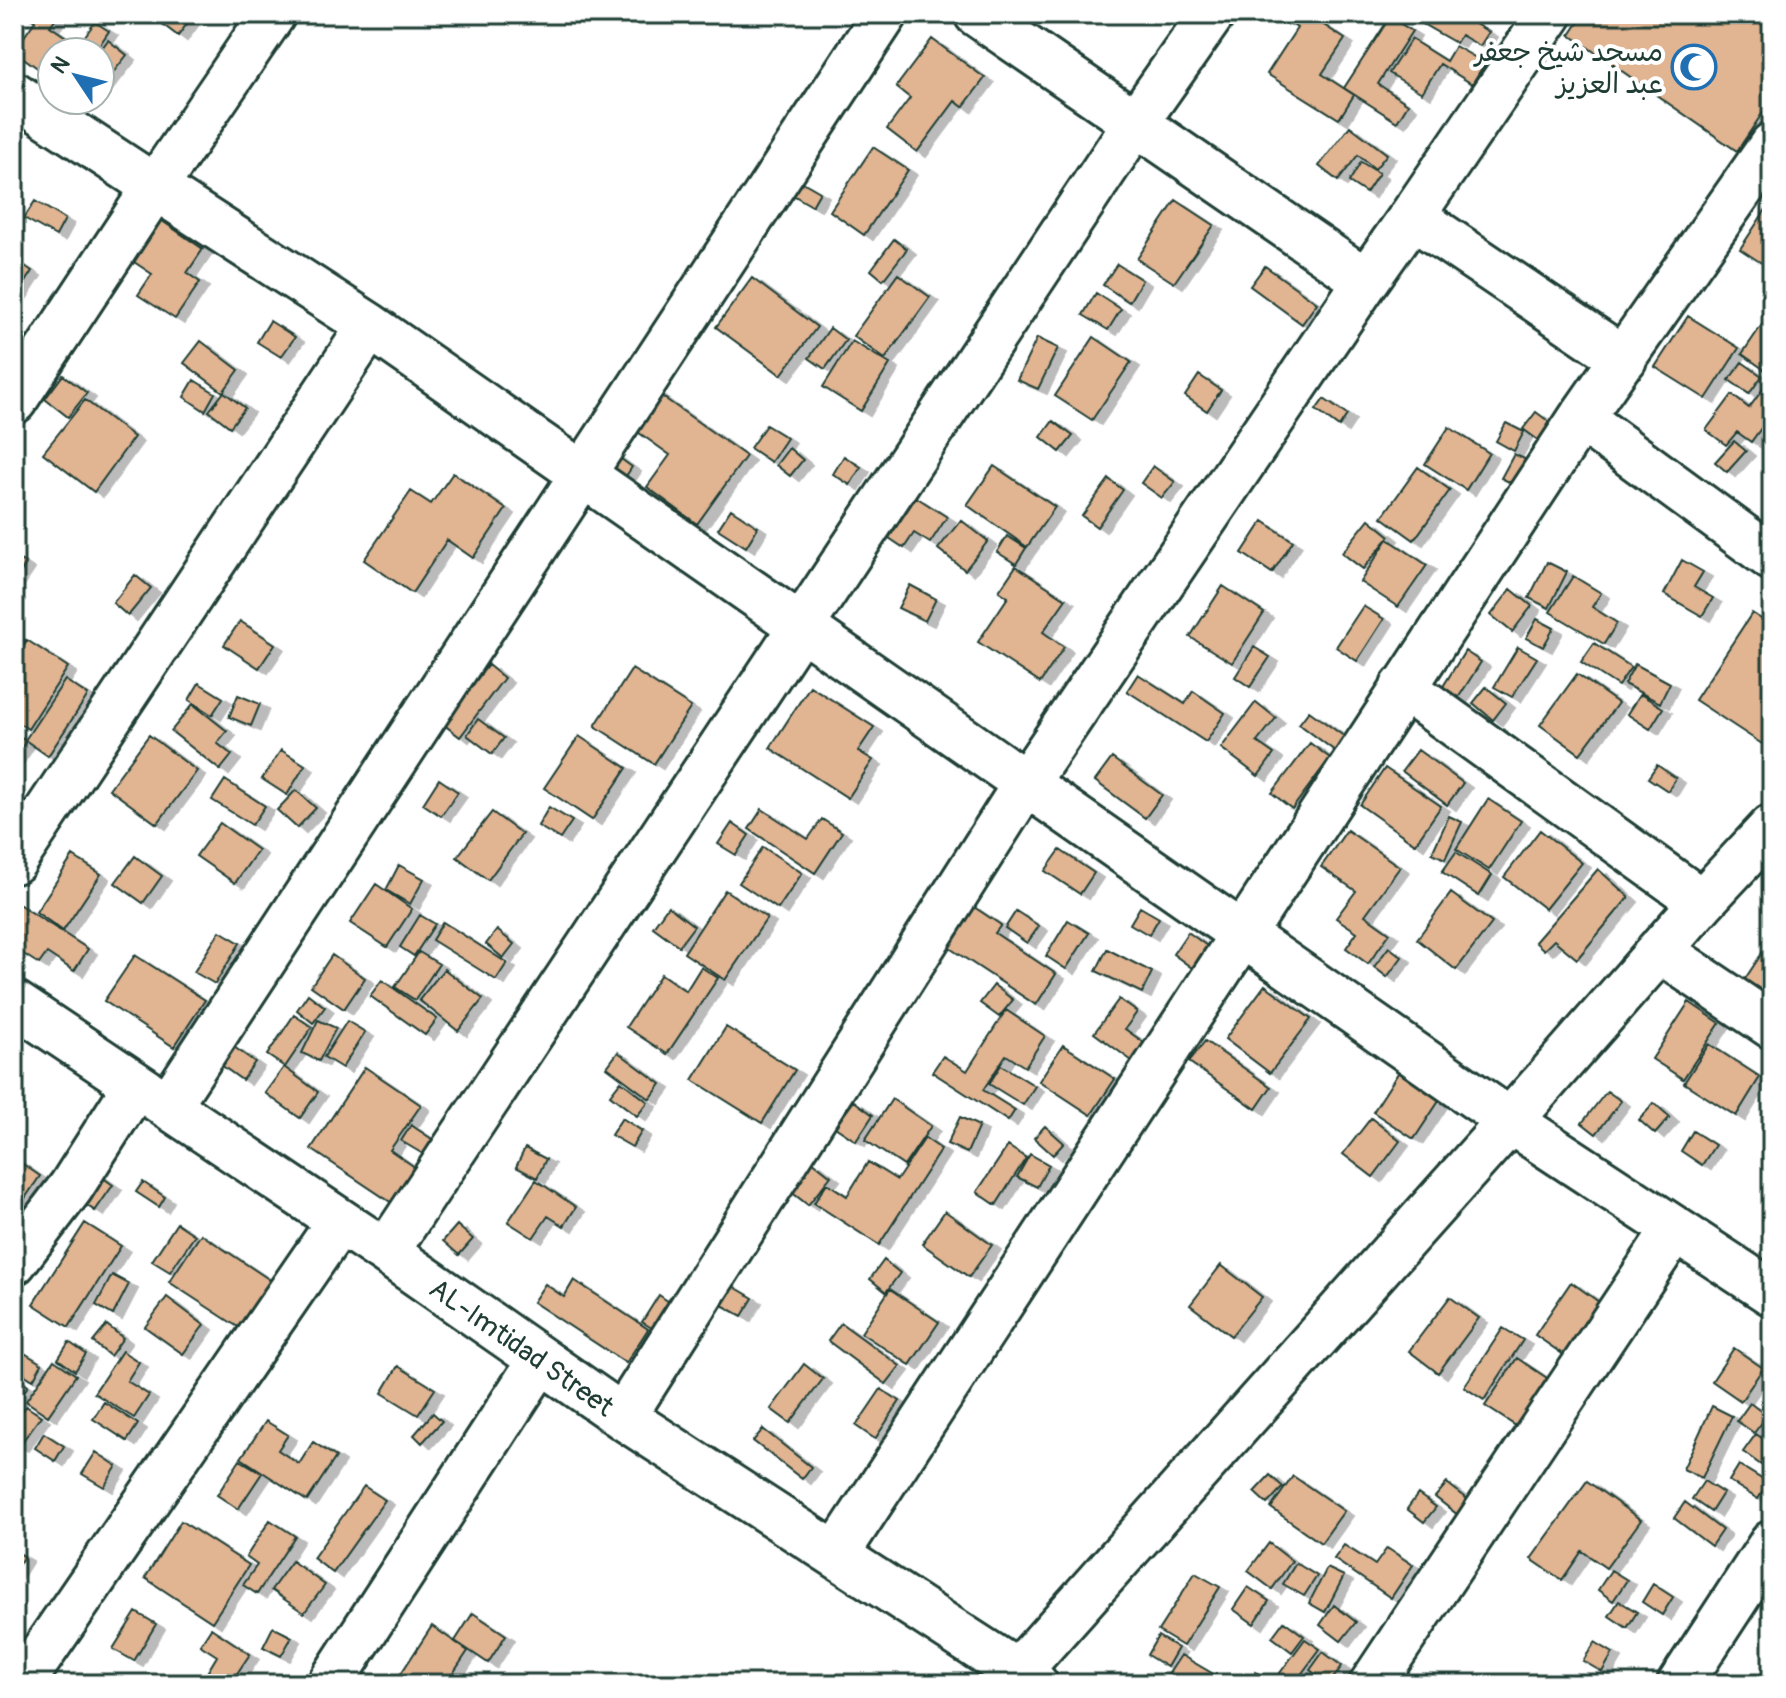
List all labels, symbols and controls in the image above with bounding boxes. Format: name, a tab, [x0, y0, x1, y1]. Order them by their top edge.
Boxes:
place label: مسجد شيخ جعفر عبد العزيز	[1473, 35, 1663, 102]
north arrow	[36, 36, 116, 116]
mosque icon: مسجد شيخ جعفر عبد العزيز	[1670, 43, 1718, 91]
text: N	[45, 51, 76, 79]
street label: AL-Imtidad Street	[422, 1272, 621, 1425]

